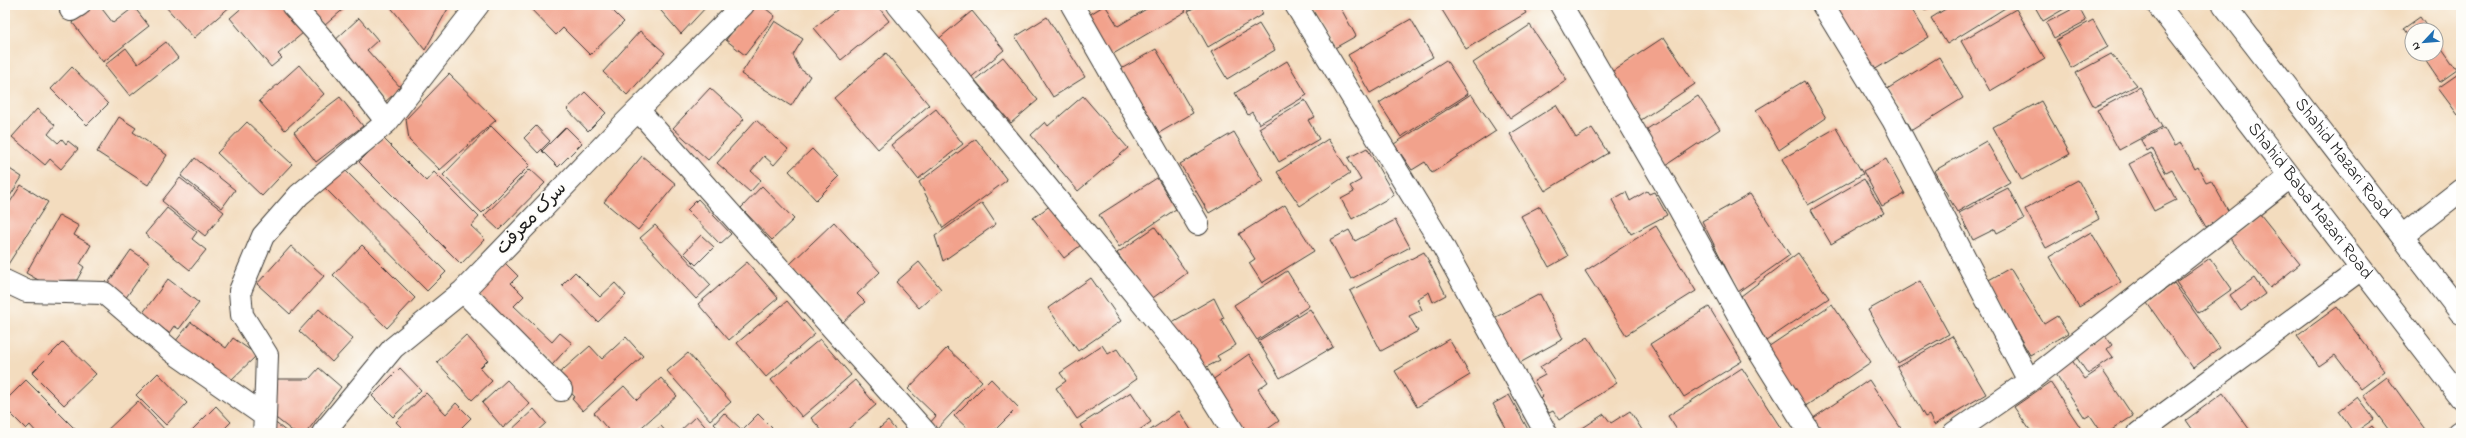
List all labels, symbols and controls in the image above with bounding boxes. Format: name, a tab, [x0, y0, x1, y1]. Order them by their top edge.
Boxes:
north arrow	[2404, 22, 2444, 62]
text: N	[2407, 39, 2425, 53]
street label: Shahid Mazari Road	[2287, 93, 2397, 225]
street label: Shahid Baba Mazari Road	[2240, 117, 2378, 286]
street label: سرک معرفت	[490, 177, 574, 261]

